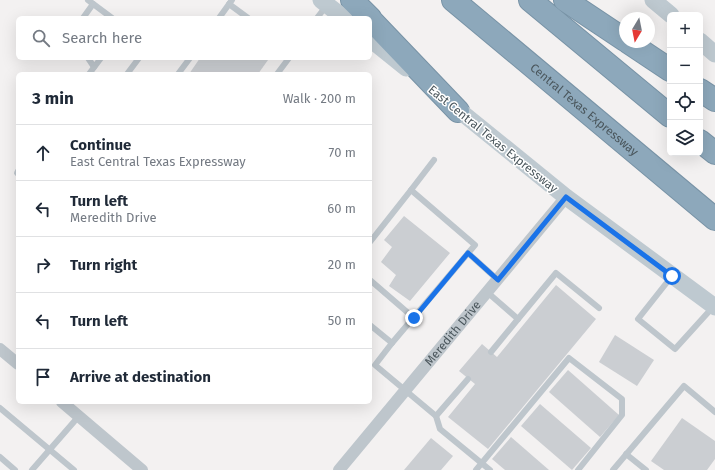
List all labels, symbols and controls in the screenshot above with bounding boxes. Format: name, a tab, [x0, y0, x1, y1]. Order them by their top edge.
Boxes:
north arrow	[619, 12, 655, 48]
map controls	[667, 12, 703, 156]
button: +	[667, 12, 703, 48]
search box	[16, 16, 372, 60]
icon: search	[30, 27, 52, 49]
text: Search here	[62, 29, 142, 47]
button: −	[667, 48, 703, 84]
street label: Central Texas Expressway	[527, 60, 641, 159]
street label: East Central Texas Expressway	[426, 83, 561, 196]
button: locate	[667, 84, 703, 120]
text: 3 min	[32, 88, 74, 109]
text: Walk · 200 m	[283, 91, 356, 106]
button: layers	[667, 120, 703, 156]
text: Continue	[70, 136, 131, 154]
icon: ahead	[32, 142, 54, 164]
text: 70 m	[329, 145, 356, 160]
text: East Central Texas Expressway	[70, 154, 246, 169]
text: Turn left	[70, 192, 128, 210]
icon: left	[32, 198, 54, 220]
text: 60 m	[327, 201, 356, 216]
text: Meredith Drive	[70, 210, 157, 225]
icon: right	[32, 254, 54, 276]
text: Turn right	[70, 256, 137, 274]
text: 20 m	[328, 257, 356, 272]
route start	[663, 267, 681, 285]
street label: Meredith Drive	[422, 298, 484, 368]
route end	[405, 309, 423, 327]
icon: left	[32, 310, 54, 332]
text: Turn left	[70, 312, 128, 330]
text: 50 m	[328, 313, 356, 328]
icon: arrive	[32, 366, 54, 388]
text: Arrive at destination	[70, 368, 211, 386]

